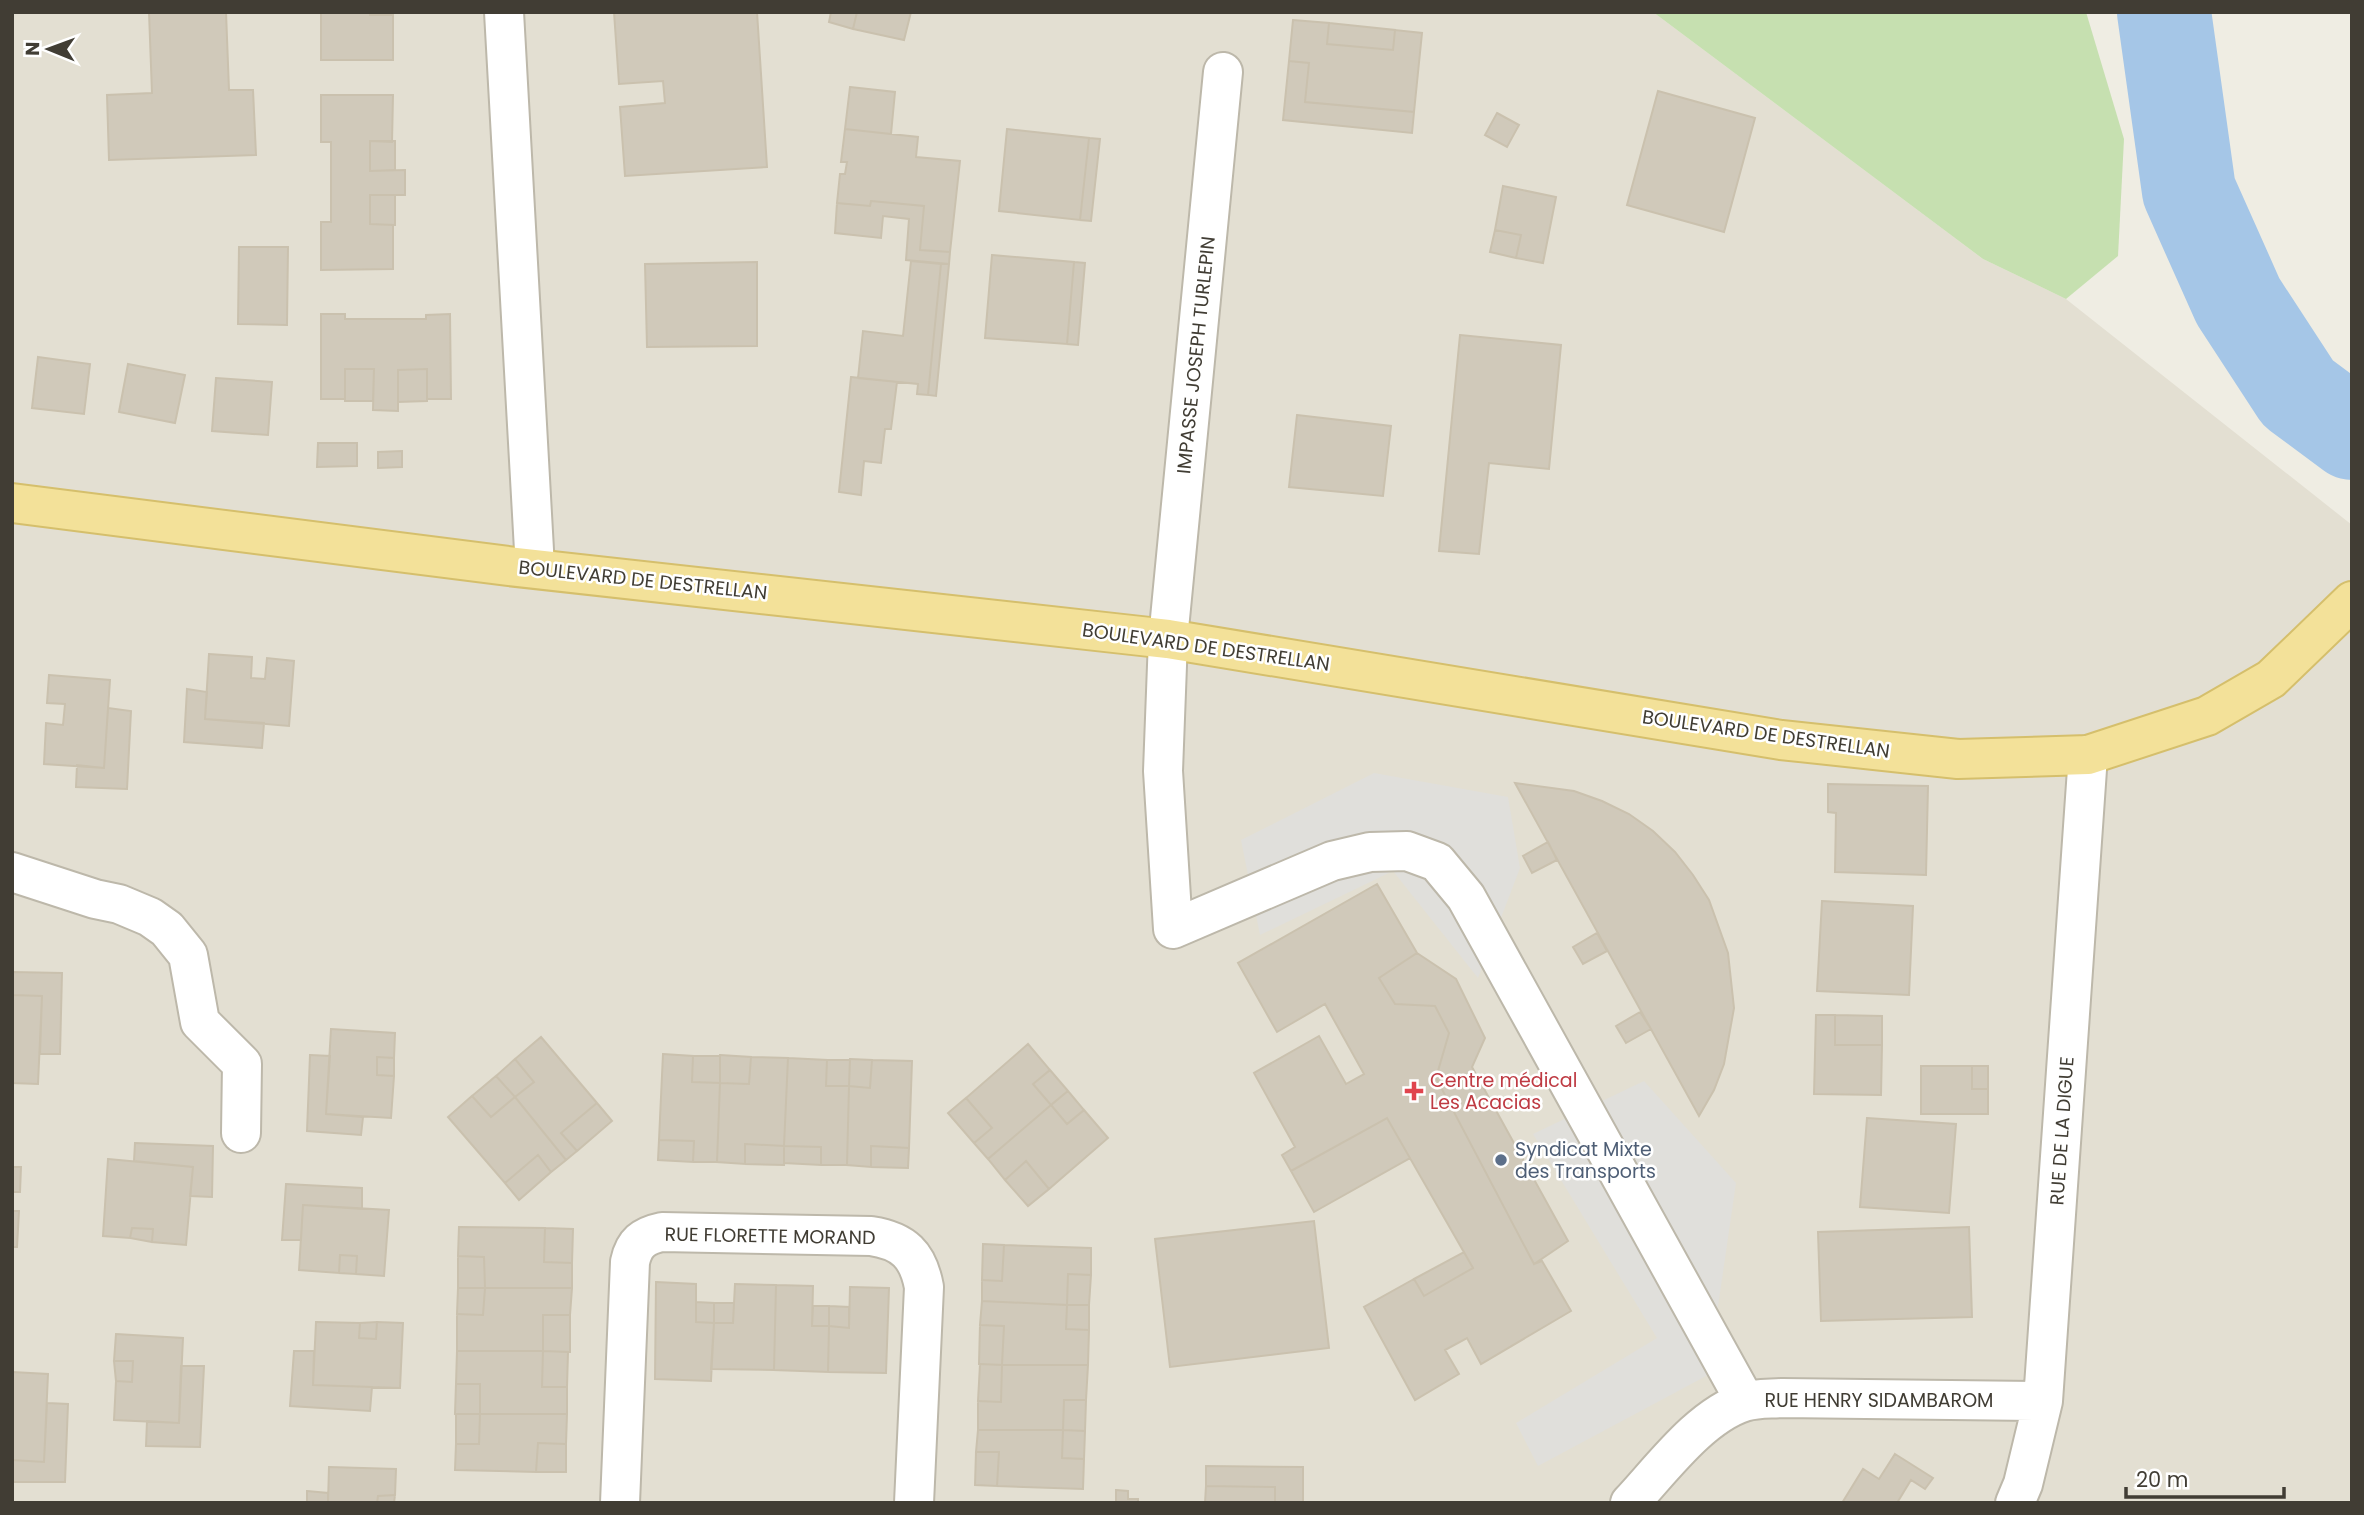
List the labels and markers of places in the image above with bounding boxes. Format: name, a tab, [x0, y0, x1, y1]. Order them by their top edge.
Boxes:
place label: Centre médical Les Acacias	[1430, 1067, 1577, 1116]
marker: Centre médical Les Acacias	[1404, 1081, 1424, 1101]
place label: Syndicat Mixte des Transports	[1515, 1136, 1656, 1185]
marker: Syndicat Mixte des Transports	[1493, 1152, 1509, 1168]

